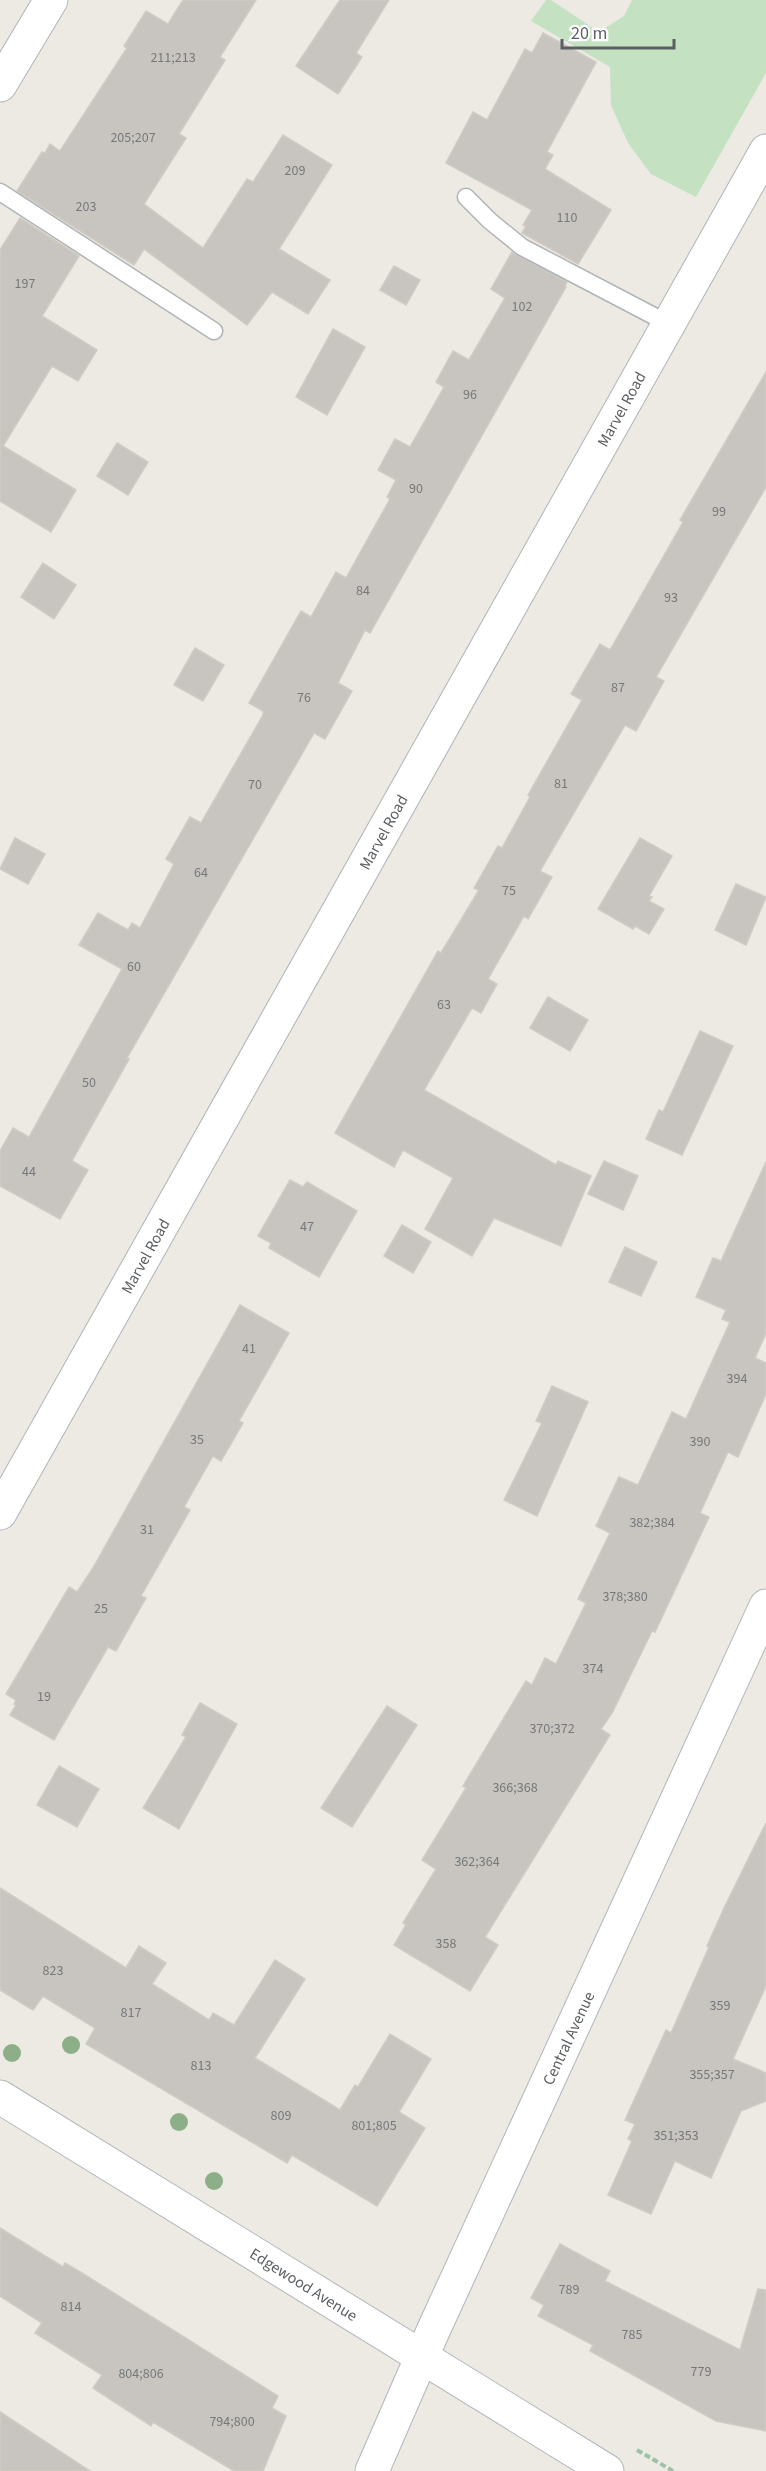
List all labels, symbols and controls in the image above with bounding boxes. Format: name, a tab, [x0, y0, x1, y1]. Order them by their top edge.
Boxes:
scale bar	[562, 12, 674, 50]
text: 20 m	[571, 21, 607, 46]
house number: 211;213	[150, 48, 196, 68]
house number: 205;207	[110, 128, 156, 148]
house number: 209	[285, 161, 305, 181]
house number: 203	[76, 197, 96, 217]
house number: 110	[557, 208, 577, 228]
house number: 197	[15, 274, 35, 294]
house number: 102	[512, 297, 532, 317]
street label: Marvel Road	[592, 368, 652, 451]
house number: 96	[463, 385, 477, 405]
house number: 90	[409, 479, 423, 499]
house number: 99	[712, 502, 726, 522]
house number: 84	[356, 581, 370, 601]
house number: 93	[664, 588, 678, 608]
house number: 87	[611, 678, 625, 698]
house number: 76	[297, 688, 311, 708]
house number: 81	[554, 774, 568, 794]
house number: 70	[248, 775, 262, 795]
street label: Marvel Road	[354, 791, 414, 874]
house number: 64	[194, 863, 208, 883]
house number: 75	[502, 881, 516, 901]
house number: 60	[127, 957, 141, 977]
house number: 63	[437, 995, 451, 1015]
house number: 50	[82, 1073, 96, 1093]
house number: 44	[22, 1162, 36, 1182]
street label: Marvel Road	[116, 1215, 176, 1298]
house number: 47	[300, 1217, 314, 1237]
house number: 41	[242, 1339, 256, 1359]
house number: 394	[727, 1369, 747, 1389]
house number: 35	[190, 1430, 204, 1450]
house number: 390	[690, 1432, 710, 1452]
house number: 382;384	[629, 1513, 675, 1533]
house number: 31	[140, 1520, 154, 1540]
house number: 378;380	[602, 1587, 648, 1607]
house number: 25	[94, 1599, 108, 1619]
house number: 374	[583, 1659, 603, 1679]
house number: 19	[37, 1687, 51, 1707]
house number: 370;372	[529, 1719, 575, 1739]
house number: 366;368	[492, 1778, 538, 1798]
house number: 362;364	[454, 1852, 500, 1872]
house number: 358	[436, 1934, 456, 1954]
house number: 823	[43, 1961, 63, 1981]
street label: Central Avenue	[538, 1988, 600, 2089]
house number: 359	[710, 1996, 730, 2016]
house number: 817	[121, 2003, 141, 2023]
house number: 813	[191, 2056, 211, 2076]
house number: 355;357	[689, 2065, 735, 2085]
house number: 809	[271, 2106, 291, 2126]
house number: 801;805	[351, 2116, 397, 2136]
house number: 351;353	[653, 2126, 699, 2146]
street label: Edgewood Avenue	[245, 2243, 362, 2327]
house number: 789	[559, 2280, 579, 2300]
house number: 814	[61, 2297, 81, 2317]
house number: 785	[622, 2325, 642, 2345]
house number: 779	[691, 2362, 711, 2382]
house number: 804;806	[118, 2364, 164, 2384]
house number: 794;800	[209, 2412, 255, 2432]

